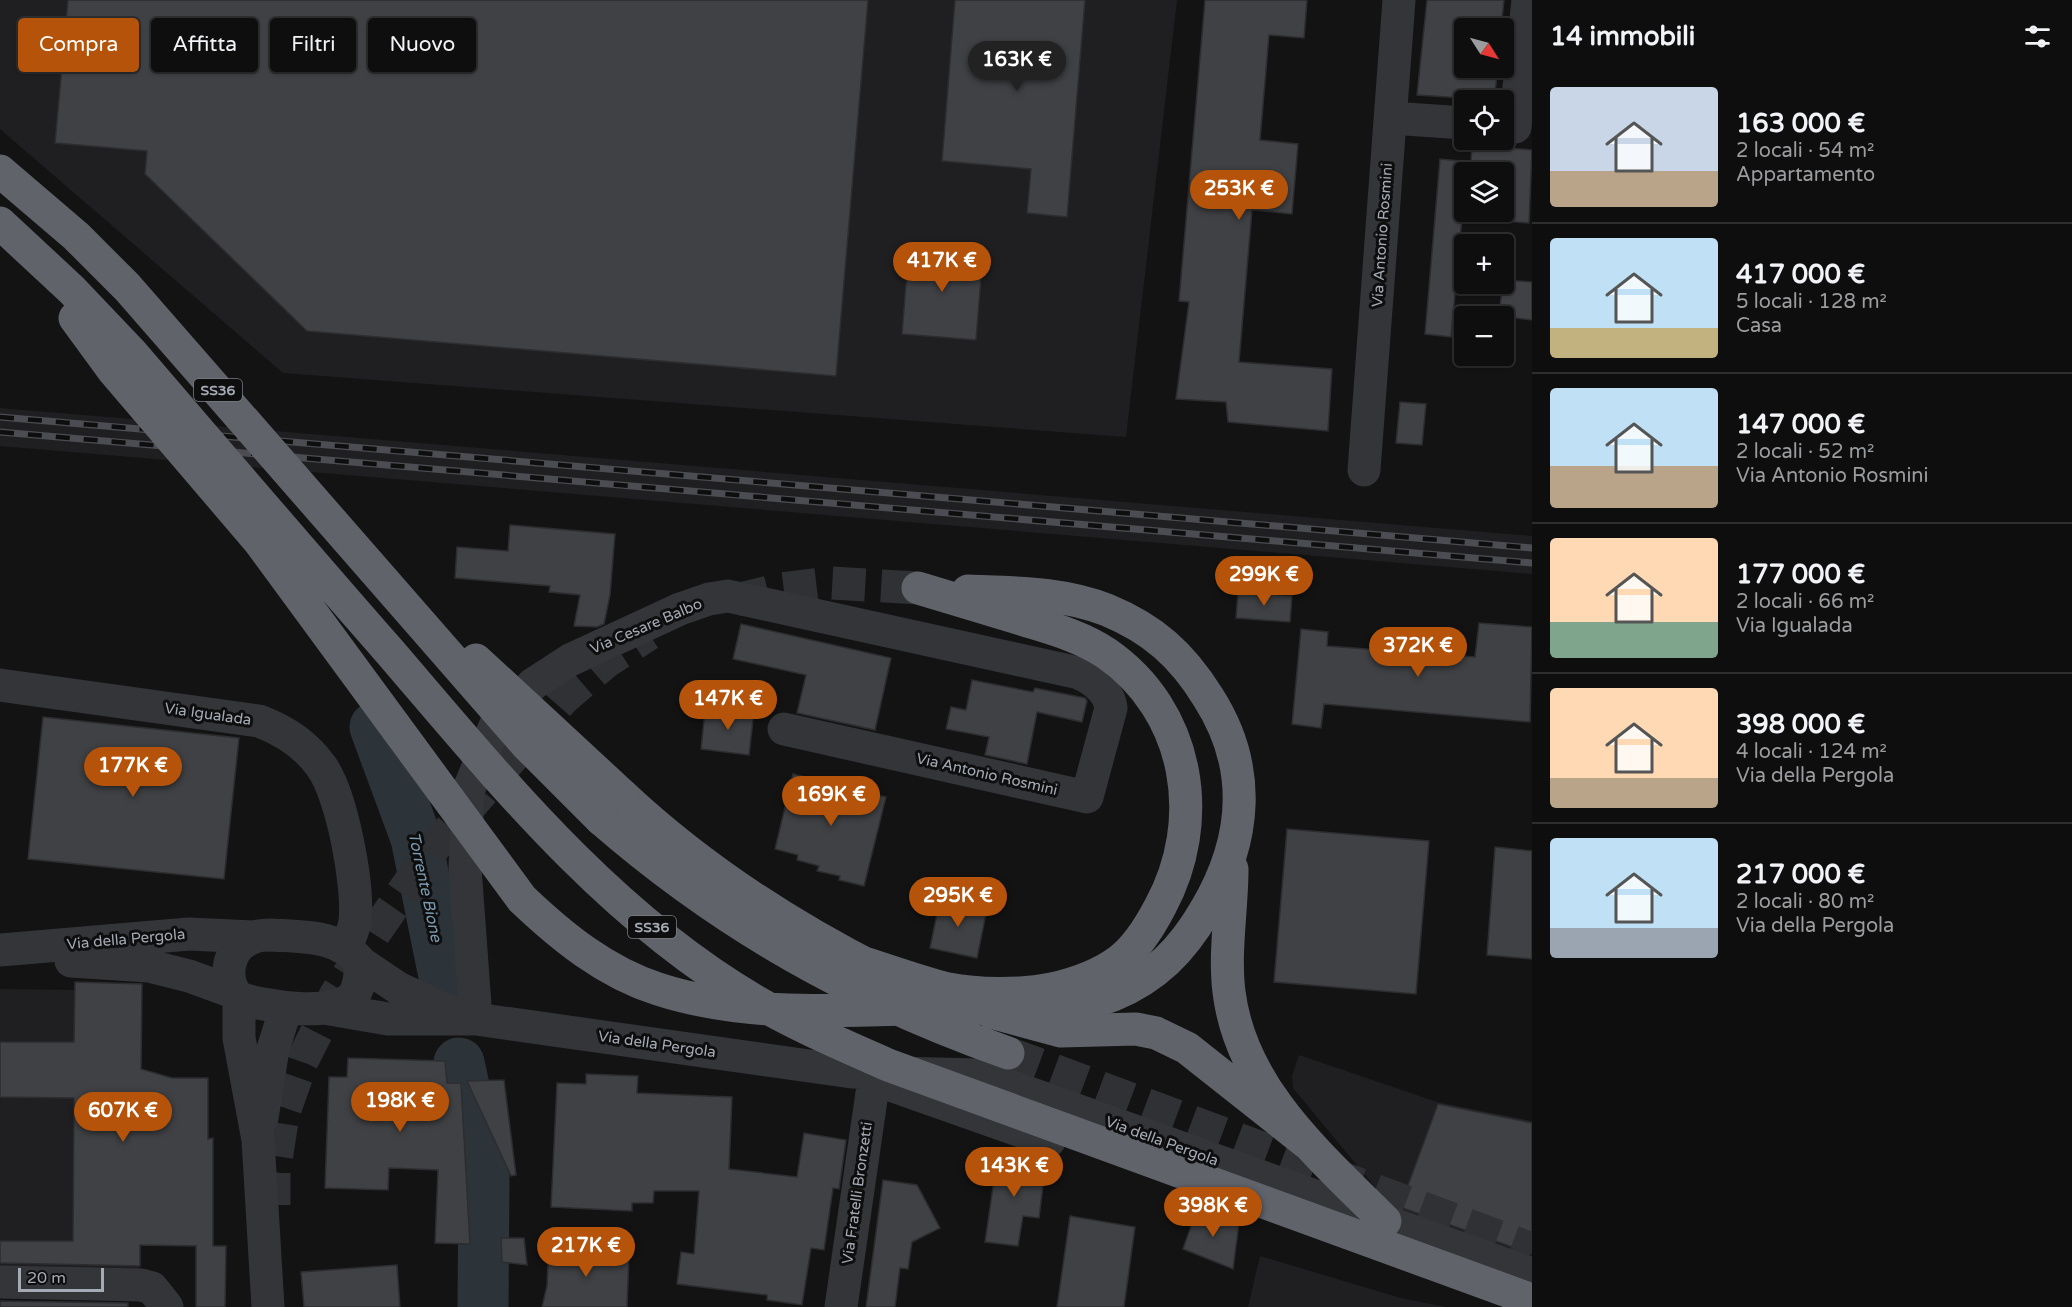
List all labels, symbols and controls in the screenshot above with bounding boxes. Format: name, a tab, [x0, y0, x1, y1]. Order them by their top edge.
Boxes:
chip: Compra	[18, 18, 139, 72]
chip: Affitta	[151, 18, 258, 72]
chip: Filtri	[270, 18, 356, 72]
chip: Nuovo	[368, 18, 476, 72]
north arrow	[1454, 18, 1514, 78]
map controls	[1454, 18, 1514, 366]
icon: filters	[2021, 20, 2054, 53]
text: 14 immobili	[1550, 21, 1695, 52]
pin: 163K €	[968, 41, 1066, 92]
text: 163K €	[982, 48, 1052, 72]
button: locate	[1454, 90, 1514, 150]
text: 163 000 €	[1736, 108, 1865, 139]
icon: home	[1598, 111, 1670, 183]
text: 2 locali · 54 m²	[1736, 139, 1874, 163]
street label: Via Antonio Rosmini	[1368, 162, 1396, 308]
button: layers	[1454, 162, 1514, 222]
text: Appartamento	[1736, 163, 1875, 187]
pin: 253K €	[1190, 170, 1288, 221]
text: 253K €	[1204, 177, 1274, 201]
button: +	[1454, 234, 1514, 294]
pin: 417K €	[893, 242, 991, 293]
text: 417K €	[907, 249, 977, 273]
text: 417 000 €	[1736, 259, 1865, 290]
icon: home	[1598, 262, 1670, 334]
text: 5 locali · 128 m²	[1736, 290, 1887, 314]
button: −	[1454, 306, 1514, 366]
text: Casa	[1736, 314, 1782, 338]
road number: SS36	[194, 379, 242, 401]
text: 147 000 €	[1736, 409, 1865, 440]
icon: home	[1598, 412, 1670, 484]
text: 2 locali · 52 m²	[1736, 440, 1874, 464]
text: Via Antonio Rosmini	[1736, 464, 1929, 488]
pin: 299K €	[1215, 556, 1313, 607]
text: 177 000 €	[1736, 559, 1865, 590]
icon: home	[1598, 562, 1670, 634]
text: 299K €	[1229, 563, 1299, 587]
text: 2 locali · 66 m²	[1736, 590, 1874, 614]
street label: Via Cesare Balbo	[587, 594, 705, 658]
text: Via Igualada	[1736, 614, 1853, 638]
pin: 372K €	[1369, 627, 1467, 678]
text: 372K €	[1383, 634, 1453, 658]
pin: 147K €	[679, 680, 777, 731]
text: 147K €	[693, 687, 763, 711]
street label: Via Igualada	[163, 699, 253, 729]
text: 398 000 €	[1736, 709, 1865, 740]
icon: home	[1598, 712, 1670, 784]
text: 4 locali · 124 m²	[1736, 740, 1887, 764]
pin: 177K €	[84, 747, 182, 798]
street label: Via Antonio Rosmini	[915, 749, 1059, 799]
text: 177K €	[98, 754, 168, 778]
text: Via della Pergola	[1736, 764, 1894, 788]
pin: 169K €	[782, 776, 880, 827]
text: 169K €	[796, 783, 866, 807]
water label: Torrente Bione	[404, 830, 447, 945]
text: 217 000 €	[1736, 859, 1865, 890]
icon: home	[1598, 862, 1670, 934]
pin: 295K €	[909, 877, 1007, 928]
text: 295K €	[923, 884, 993, 908]
text: 2 locali · 80 m²	[1736, 890, 1874, 914]
text: Via della Pergola	[1736, 914, 1894, 938]
road number: SS36	[628, 916, 676, 938]
street label: Via della Pergola	[66, 925, 186, 953]
street label: Via della Pergola	[597, 1027, 717, 1061]
pin: 198K €	[351, 1082, 449, 1133]
text: 198K €	[365, 1089, 435, 1113]
pin: 607K €	[74, 1092, 172, 1143]
text: 607K €	[88, 1099, 158, 1123]
street label: Via della Pergola	[1103, 1112, 1221, 1170]
street label: Via Fratelli Bronzetti	[838, 1121, 876, 1265]
pin: 143K €	[965, 1147, 1063, 1198]
text: 143K €	[979, 1154, 1049, 1178]
pin: 398K €	[1164, 1187, 1262, 1238]
text: 398K €	[1178, 1194, 1248, 1218]
pin: 217K €	[537, 1227, 635, 1278]
text: 217K €	[551, 1234, 621, 1258]
scale bar	[18, 1265, 104, 1292]
text: 20 m	[27, 1268, 66, 1288]

